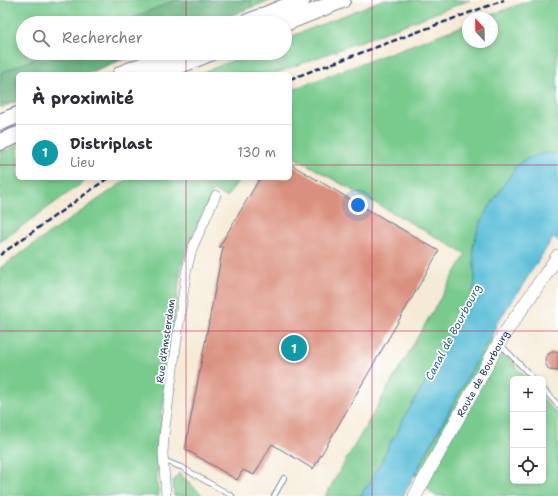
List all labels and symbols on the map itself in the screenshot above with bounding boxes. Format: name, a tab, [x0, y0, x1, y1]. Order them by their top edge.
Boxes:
north arrow	[462, 12, 498, 48]
your location	[348, 195, 368, 215]
water label: Canal de Bourbourg	[422, 282, 485, 383]
street label: Rue d'Amsterdam	[153, 298, 178, 384]
street label: Route de Bourbourg	[454, 328, 512, 419]
pin: 1	[281, 333, 307, 363]

